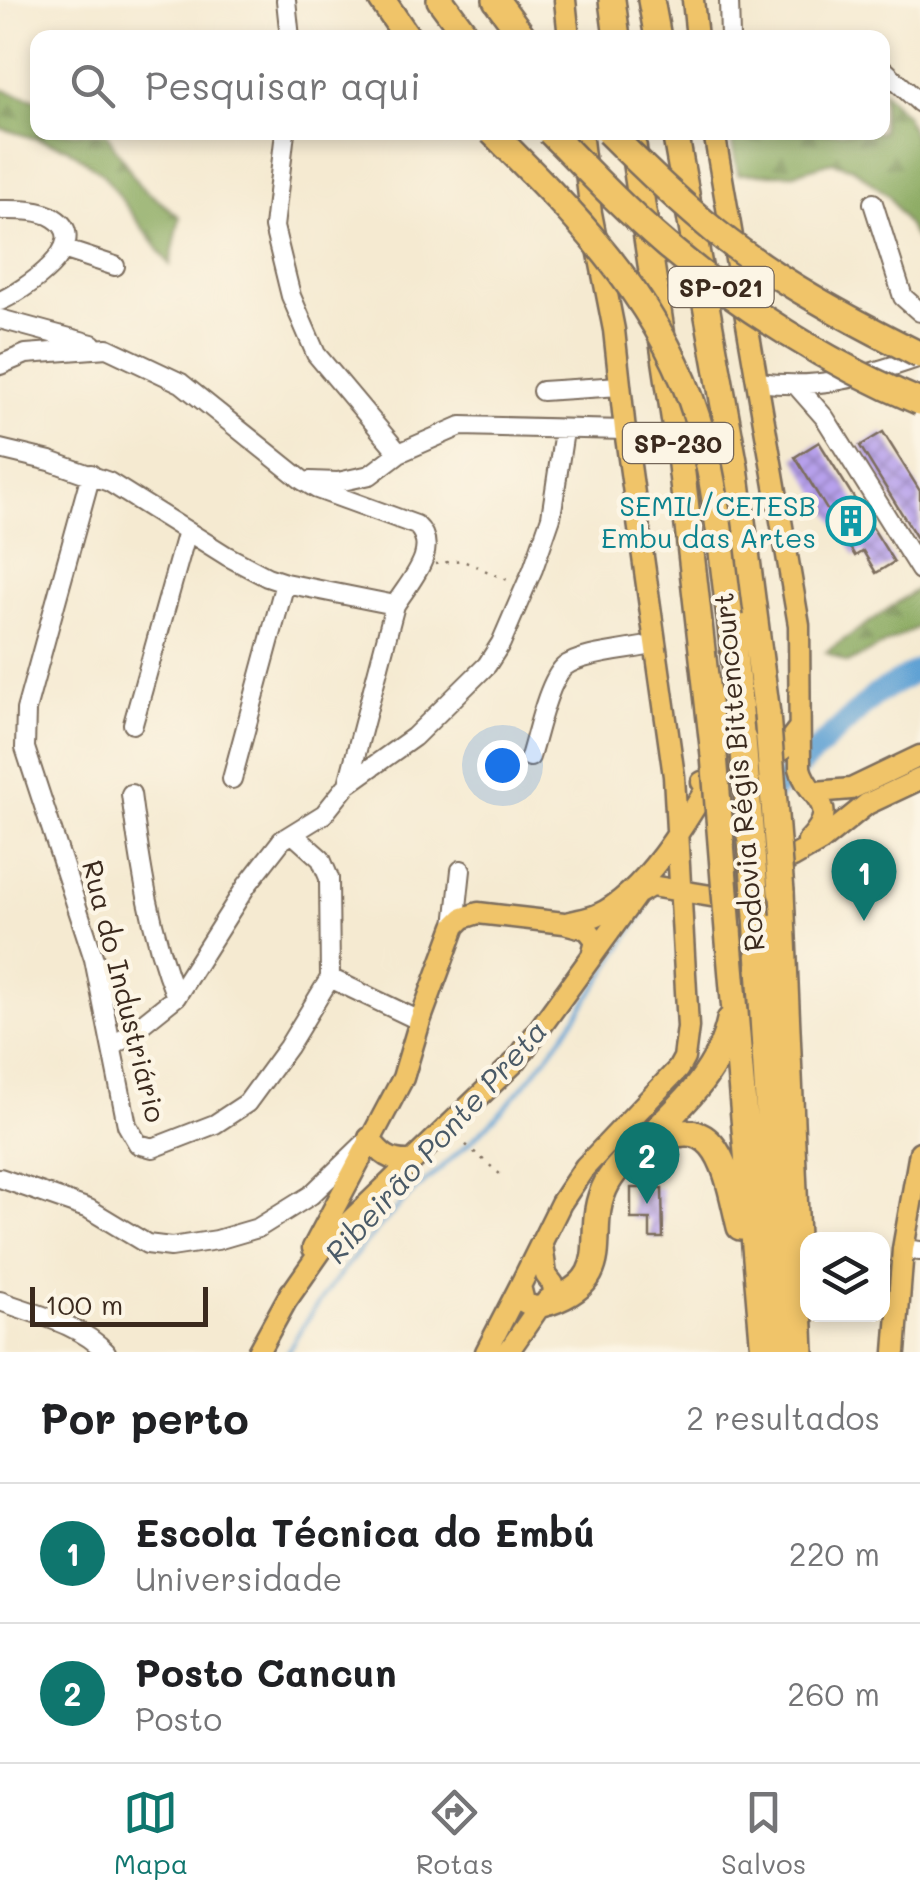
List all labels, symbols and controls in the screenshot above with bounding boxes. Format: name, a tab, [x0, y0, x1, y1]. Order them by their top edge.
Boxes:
search box	[30, 30, 890, 140]
icon: search	[65, 58, 120, 113]
text: Pesquisar aqui	[145, 60, 421, 110]
road number: SP-021	[668, 267, 774, 307]
road number: SP-230	[623, 423, 733, 463]
place label: SEMIL/CETESB Embu das Artes	[601, 487, 816, 555]
building icon: SEMIL/CETESB Embu das Artes	[825, 495, 877, 547]
street label: Rodovia Régis Bittencourt	[704, 591, 772, 953]
your location	[477, 740, 528, 791]
pin: 1	[832, 838, 896, 921]
street label: Rua do Industriário	[75, 856, 175, 1126]
water label: Ribeirão Ponte Preta	[315, 1011, 555, 1271]
pin: 2	[614, 1122, 680, 1204]
map controls	[800, 1232, 890, 1322]
button: layers	[800, 1232, 890, 1322]
scale bar	[30, 1282, 208, 1326]
text: 100 m	[45, 1286, 123, 1322]
text: Por perto	[40, 1390, 249, 1445]
text: 2 resultados	[686, 1396, 880, 1438]
text: Escola Técnica do Embú	[135, 1507, 595, 1557]
text: 1	[65, 1532, 80, 1574]
text: 220 m	[789, 1532, 880, 1574]
text: Universidade	[135, 1557, 342, 1599]
text: Posto Cancun	[135, 1647, 396, 1697]
text: 2	[64, 1672, 81, 1714]
text: 260 m	[787, 1672, 880, 1714]
text: Posto	[135, 1697, 222, 1739]
tab: Mapa	[114, 1785, 188, 1881]
tab: Rotas	[416, 1785, 494, 1881]
tab: Salvos	[721, 1785, 806, 1881]

